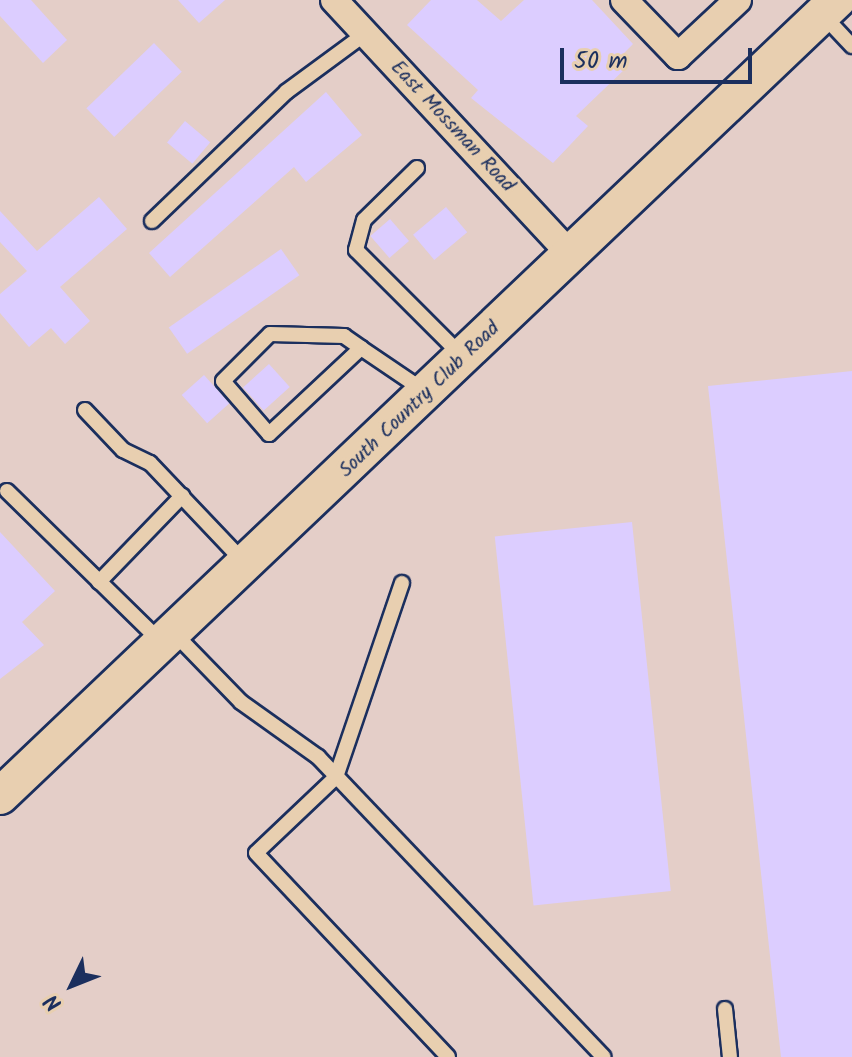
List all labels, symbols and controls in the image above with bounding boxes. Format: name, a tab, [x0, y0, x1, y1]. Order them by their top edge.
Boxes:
scale bar	[564, 32, 756, 82]
text: 50 m	[574, 42, 628, 81]
street label: East Mossman Road	[385, 56, 519, 198]
street label: South Country Club Road	[335, 317, 505, 483]
north arrow	[32, 945, 112, 1025]
text: N	[37, 985, 72, 1019]

